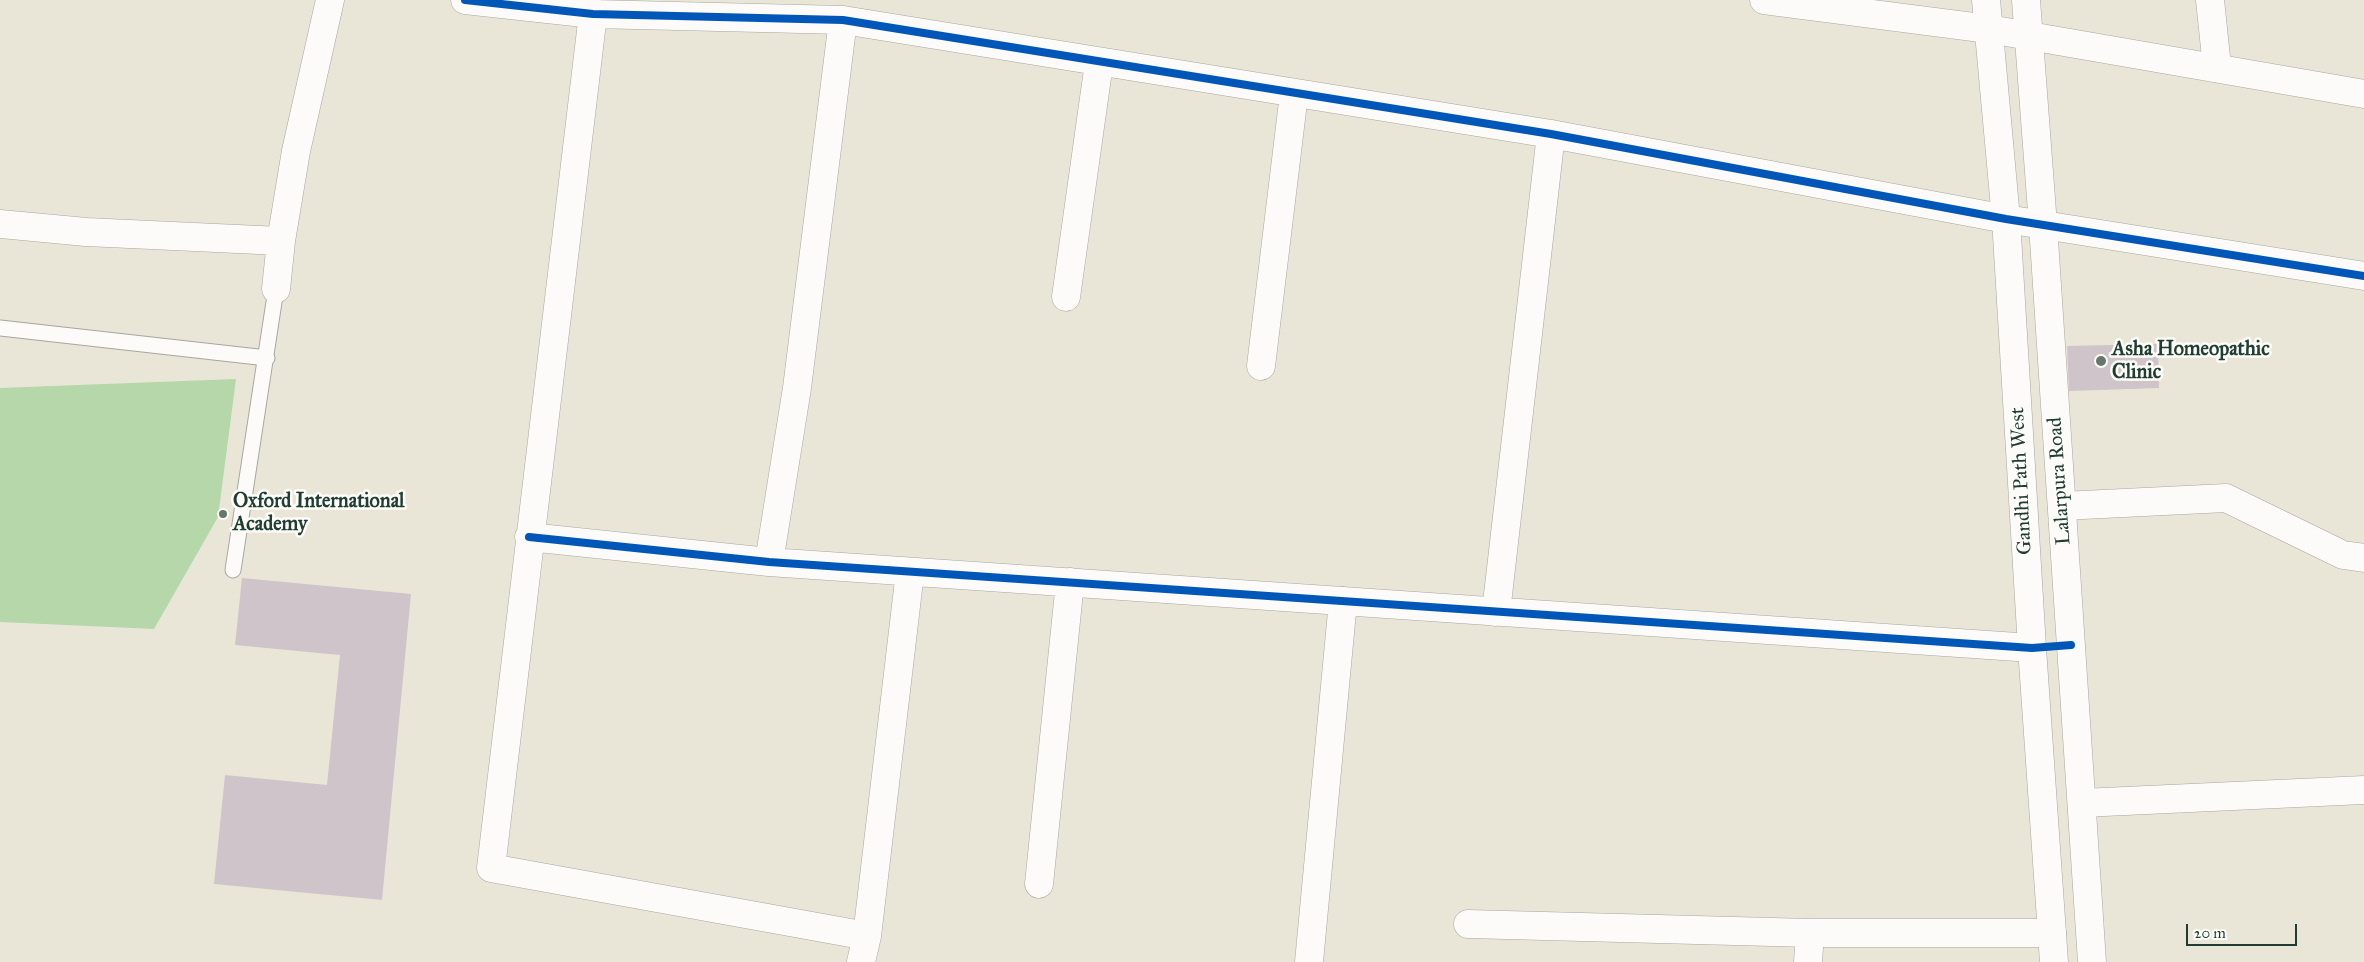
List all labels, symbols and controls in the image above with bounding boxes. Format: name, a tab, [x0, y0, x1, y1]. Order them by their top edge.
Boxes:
place label: Asha Homeopathic Clinic	[2112, 338, 2270, 385]
marker: Asha Homeopathic Clinic	[2094, 354, 2108, 368]
street label: Gandhi Path West	[2006, 407, 2038, 555]
street label: Lalarpura Road	[2044, 416, 2076, 546]
place label: Oxford International Academy	[233, 490, 405, 537]
marker: Oxford International Academy	[217, 508, 229, 520]
scale bar	[2189, 914, 2300, 946]
text: 20 m	[2194, 924, 2226, 942]

